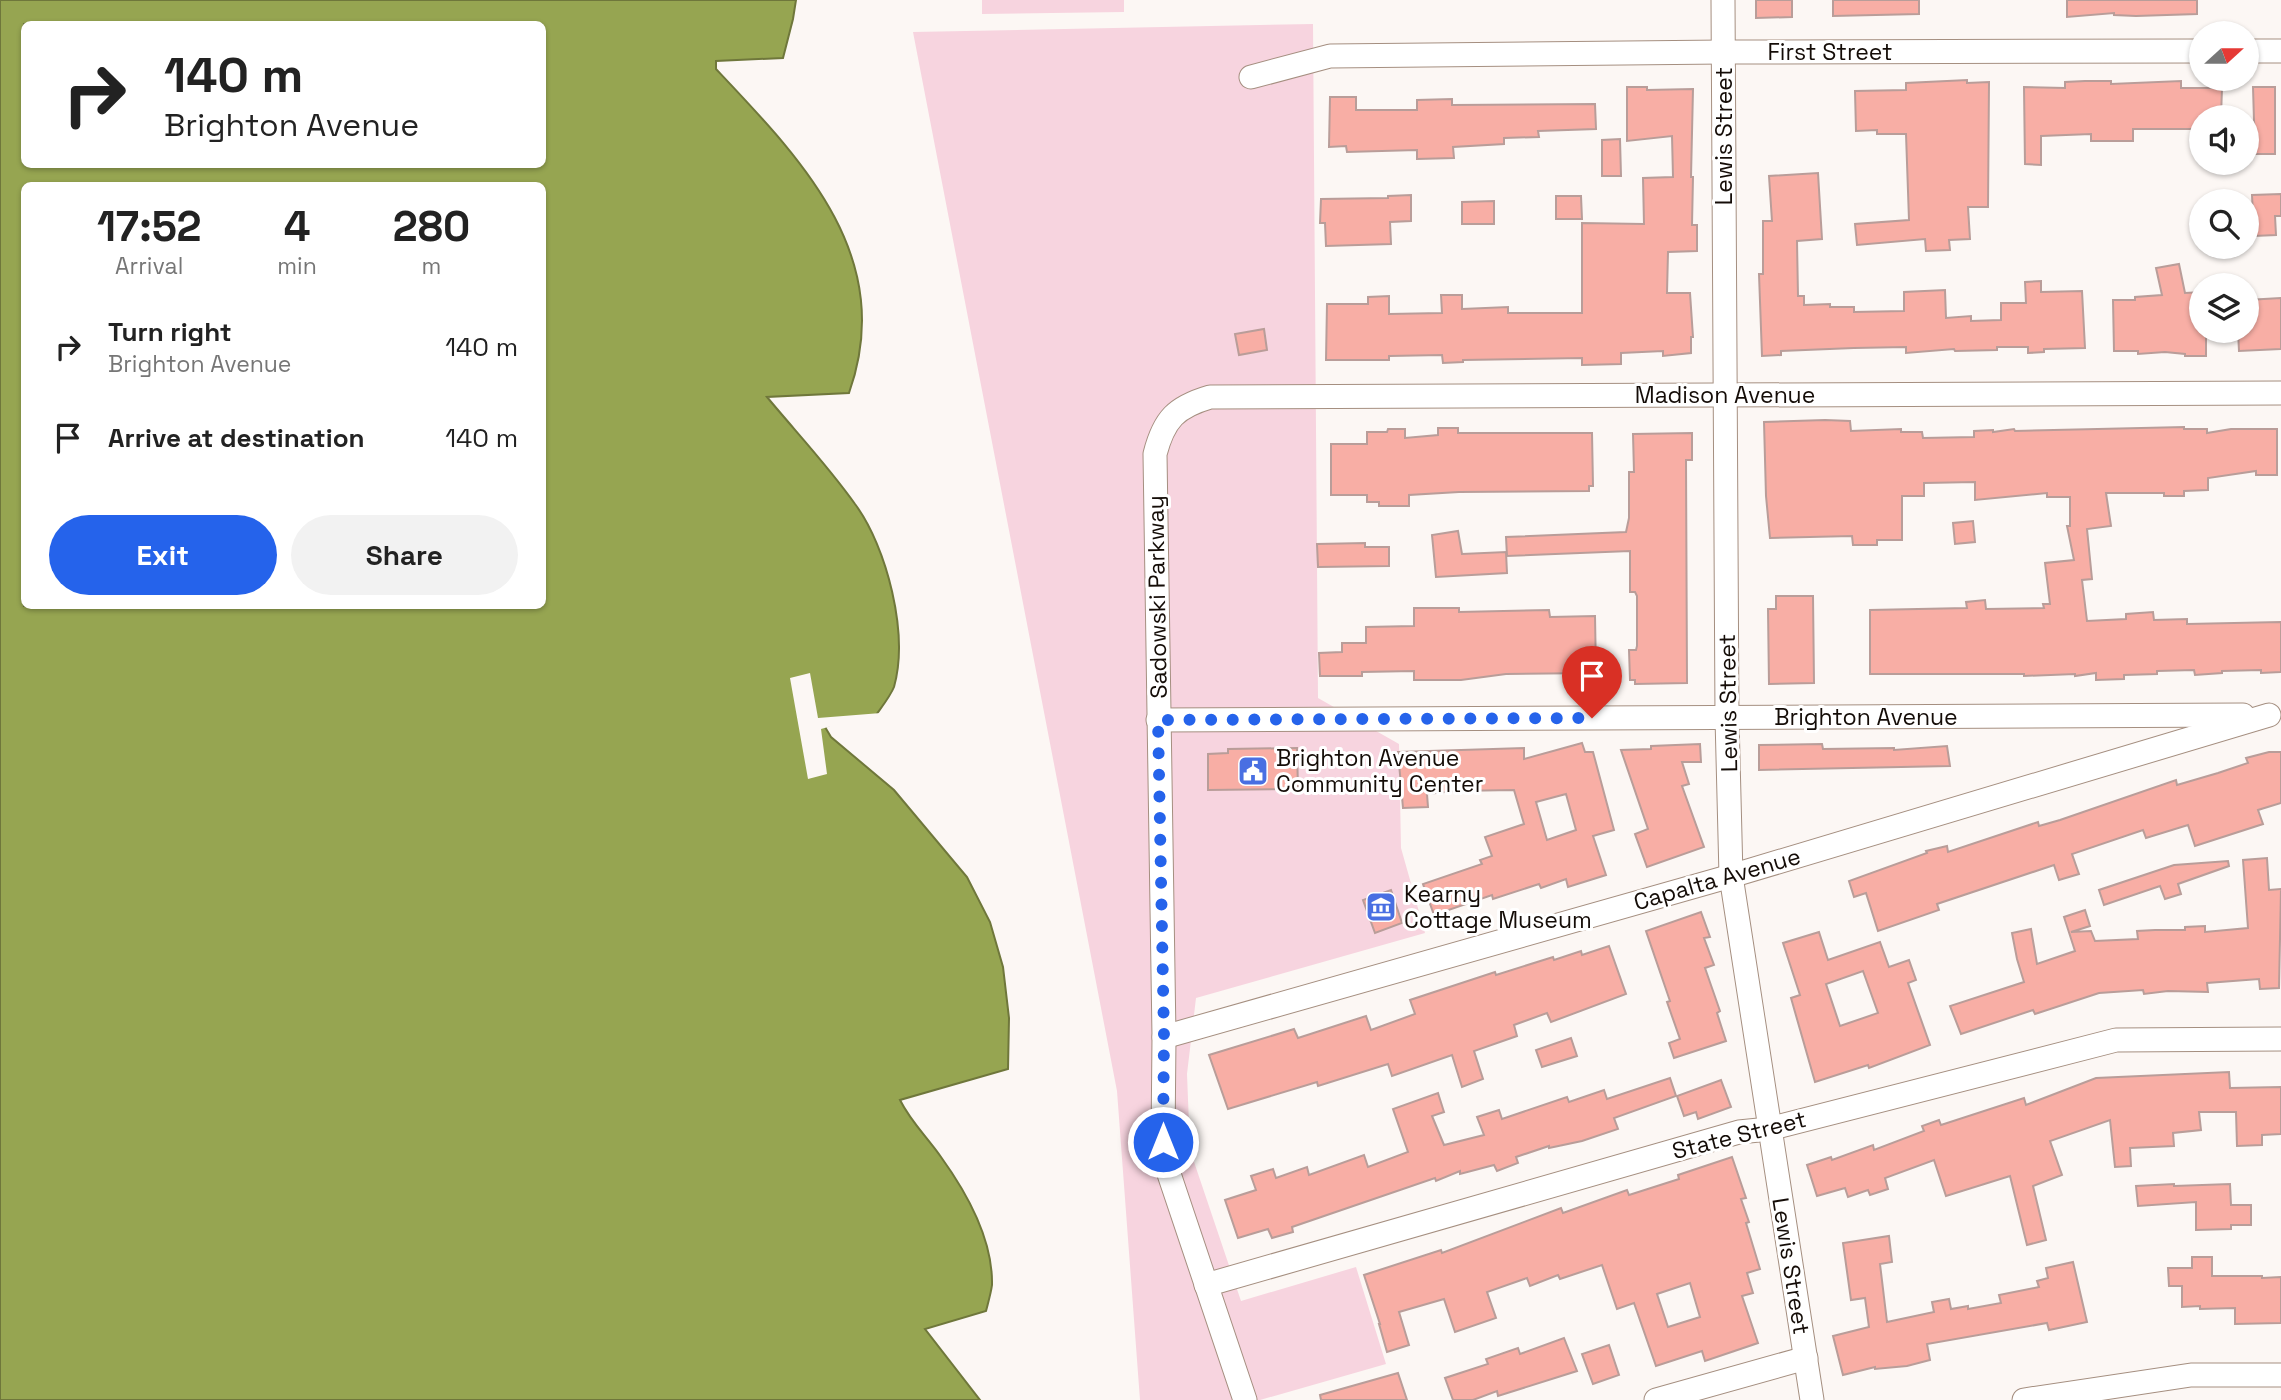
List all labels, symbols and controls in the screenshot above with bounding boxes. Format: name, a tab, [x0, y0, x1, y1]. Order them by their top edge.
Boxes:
north arrow	[2189, 21, 2259, 91]
map controls	[2189, 21, 2259, 343]
street label: First Street	[1767, 37, 1893, 67]
text: 140 m	[164, 44, 303, 106]
icon: right	[49, 49, 140, 140]
street label: Lewis Street	[1709, 67, 1739, 205]
text: Brighton Avenue	[164, 105, 419, 145]
button: sound	[2189, 105, 2259, 175]
button: search	[2189, 189, 2259, 259]
text: 17:52	[97, 200, 201, 253]
text: 4	[284, 200, 310, 253]
text: 280	[393, 200, 470, 253]
text: Arrival	[115, 251, 183, 281]
text: min	[277, 251, 317, 281]
text: m	[422, 251, 441, 281]
button: layers	[2189, 273, 2259, 343]
text: Turn right	[108, 315, 232, 349]
icon: right	[49, 328, 87, 366]
text: 140 m	[445, 330, 518, 364]
text: Brighton Avenue	[108, 349, 291, 379]
street label: Madison Avenue	[1635, 380, 1815, 410]
icon: arrive	[49, 419, 87, 457]
text: Arrive at destination	[108, 421, 365, 455]
text: 140 m	[445, 421, 518, 455]
street label: Sadowski Parkway	[1140, 495, 1174, 699]
button: Exit	[49, 515, 277, 595]
button: Share	[291, 515, 518, 595]
street label: Lewis Street	[1712, 634, 1744, 772]
pin	[1562, 646, 1622, 718]
icon: arrive	[1573, 657, 1611, 695]
street label: Brighton Avenue	[1774, 702, 1958, 732]
place label: Brighton Avenue Community Center	[1276, 743, 1483, 799]
public building icon: Brighton Avenue Community Center	[1236, 754, 1270, 788]
street label: Capalta Avenue	[1630, 841, 1804, 917]
place label: Kearny Cottage Museum	[1404, 879, 1592, 935]
museum icon: Kearny Cottage Museum	[1364, 890, 1398, 924]
street label: State Street	[1669, 1104, 1809, 1166]
position arrow	[1126, 1105, 1200, 1179]
street label: Lewis Street	[1765, 1195, 1817, 1337]

